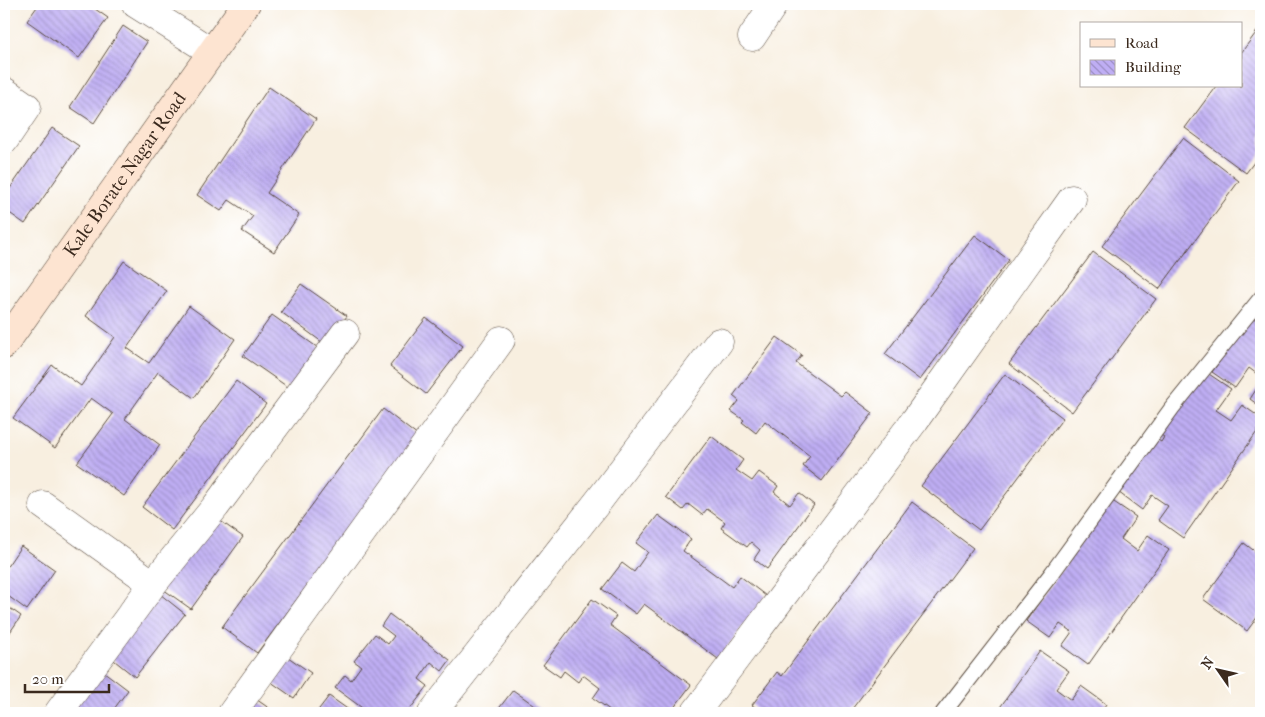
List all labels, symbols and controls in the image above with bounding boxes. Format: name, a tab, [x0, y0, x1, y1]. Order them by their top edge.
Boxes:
legend	[1080, 22, 1242, 88]
text: Road	[1125, 34, 1159, 52]
text: Building	[1125, 58, 1182, 76]
street label: Kale Borate Nagar Road	[59, 87, 191, 261]
north arrow	[1192, 644, 1242, 694]
text: N	[1198, 654, 1218, 672]
scale bar	[25, 662, 109, 694]
text: 20 m	[32, 670, 64, 688]

